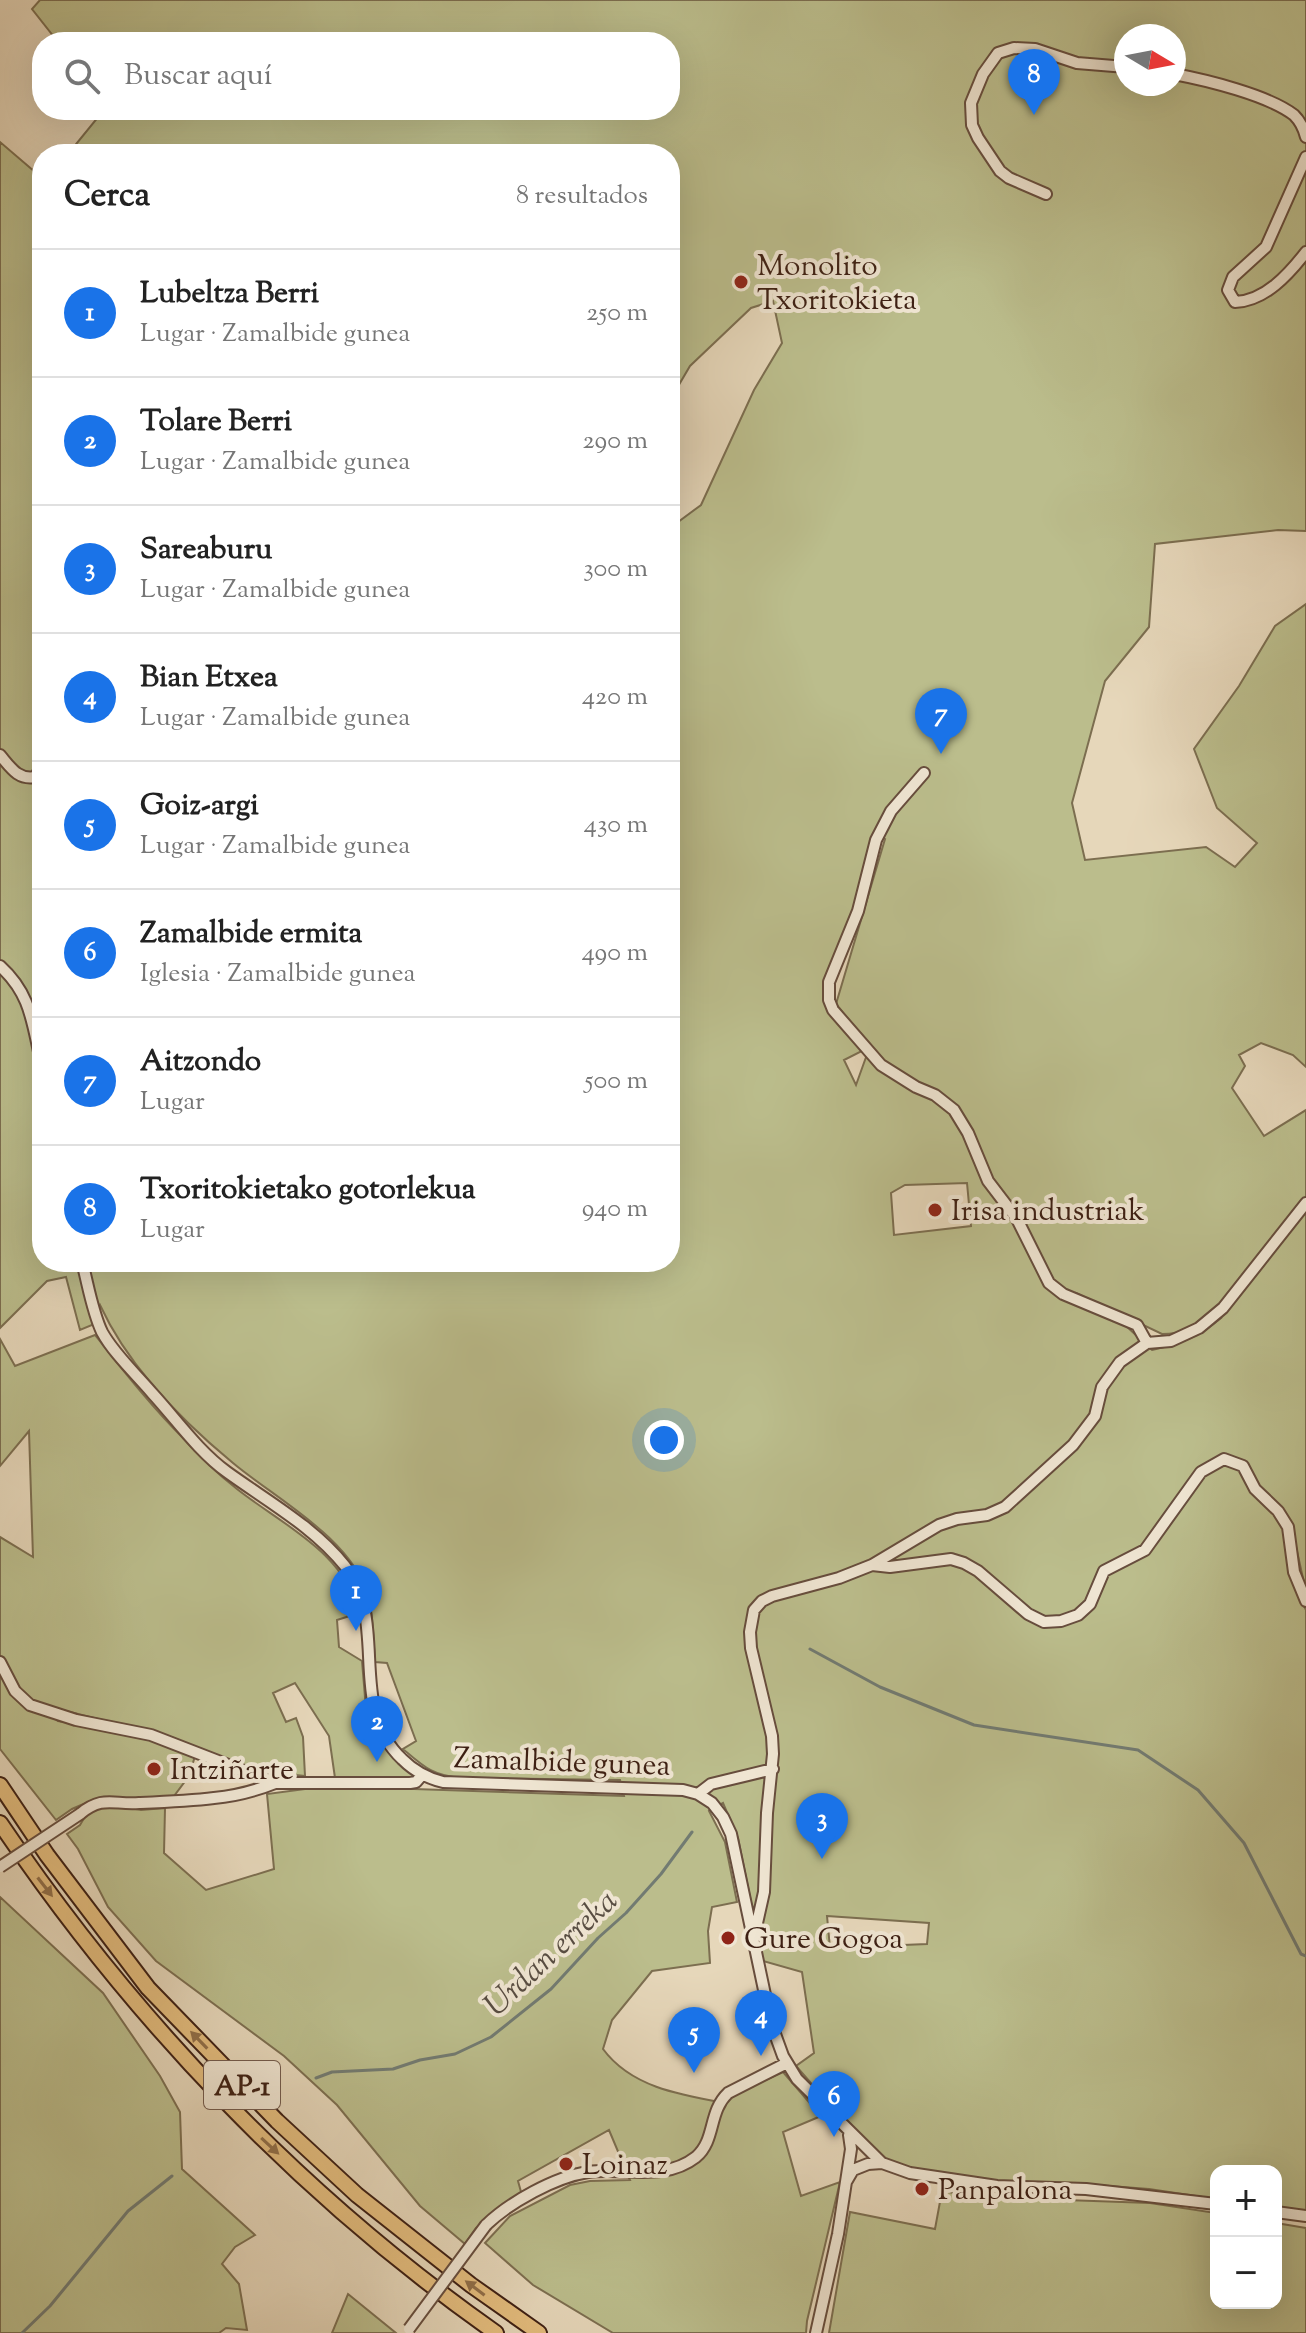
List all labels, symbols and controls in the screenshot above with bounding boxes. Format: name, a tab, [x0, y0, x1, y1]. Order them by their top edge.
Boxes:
north arrow	[1114, 24, 1186, 96]
search box	[32, 32, 680, 120]
pin: 8	[1008, 49, 1060, 115]
icon: search	[60, 54, 104, 98]
text: Buscar aquí	[124, 55, 272, 98]
text: Cerca	[64, 172, 150, 221]
text: 8 resultados	[516, 178, 648, 215]
place label: Monolito Txoritokieta	[757, 246, 917, 323]
text: Lubeltza Berri	[140, 273, 319, 316]
marker: Monolito Txoritokieta	[732, 273, 750, 291]
text: 1	[86, 295, 94, 332]
text: 250 m	[586, 295, 648, 332]
text: Lugar · Zamalbide gunea	[140, 316, 410, 353]
text: Tolare Berri	[140, 401, 292, 444]
text: 2	[84, 423, 96, 460]
text: 290 m	[582, 423, 648, 460]
text: Lugar · Zamalbide gunea	[140, 444, 410, 481]
text: Sareaburu	[140, 529, 272, 572]
text: 3	[85, 551, 95, 588]
text: 300 m	[583, 551, 648, 588]
text: Lugar · Zamalbide gunea	[140, 572, 410, 609]
text: Bian Etxea	[140, 657, 278, 700]
text: 4	[83, 679, 97, 716]
text: 420 m	[582, 679, 648, 716]
pin: 7	[915, 688, 967, 754]
text: Lugar · Zamalbide gunea	[140, 700, 410, 737]
text: Goiz-argi	[140, 785, 259, 828]
text: 5	[86, 807, 94, 844]
text: 430 m	[584, 807, 648, 844]
text: Lugar · Zamalbide gunea	[140, 828, 410, 865]
text: Zamalbide ermita	[140, 913, 362, 956]
text: 6	[84, 935, 96, 972]
text: 490 m	[582, 935, 648, 972]
text: Iglesia · Zamalbide gunea	[140, 956, 416, 993]
text: Aitzondo	[140, 1041, 261, 1084]
text: 7	[83, 1063, 97, 1100]
text: 500 m	[585, 1063, 648, 1100]
text: Lugar	[140, 1084, 205, 1121]
text: Txoritokietako gotorlekua	[140, 1169, 476, 1212]
text: 8	[83, 1191, 97, 1228]
text: 940 m	[582, 1191, 648, 1228]
place label: Irisa industriak	[951, 1191, 1145, 1234]
marker: Irisa industriak	[926, 1201, 944, 1219]
text: Lugar	[140, 1212, 205, 1249]
your location	[644, 1420, 684, 1460]
pin: 1	[330, 1565, 382, 1631]
pin: 2	[351, 1696, 403, 1762]
street label: Zamalbide gunea	[453, 1738, 671, 1789]
place label: Intziñarte	[170, 1750, 294, 1793]
marker: Intziñarte	[145, 1760, 163, 1778]
pin: 3	[796, 1793, 848, 1859]
one-way arrow	[36, 1876, 52, 1897]
water label: Urdan erreka	[475, 1880, 629, 2028]
place label: Gure Gogoa	[744, 1919, 903, 1962]
marker: Gure Gogoa	[719, 1929, 737, 1947]
pin: 4	[735, 1990, 787, 2056]
pin: 5	[668, 2007, 720, 2073]
one-way arrow	[190, 2031, 208, 2050]
road number: AP-1	[204, 2061, 280, 2109]
pin: 6	[808, 2071, 860, 2137]
one-way arrow	[260, 2136, 279, 2155]
place label: Loinaz	[582, 2145, 668, 2188]
marker: Loinaz	[557, 2155, 575, 2173]
map controls	[1210, 2165, 1282, 2309]
button: +	[1210, 2165, 1282, 2237]
place label: Panpalona	[938, 2170, 1072, 2213]
marker: Panpalona	[913, 2180, 931, 2198]
button: −	[1210, 2237, 1282, 2309]
one-way arrow	[465, 2280, 485, 2296]

